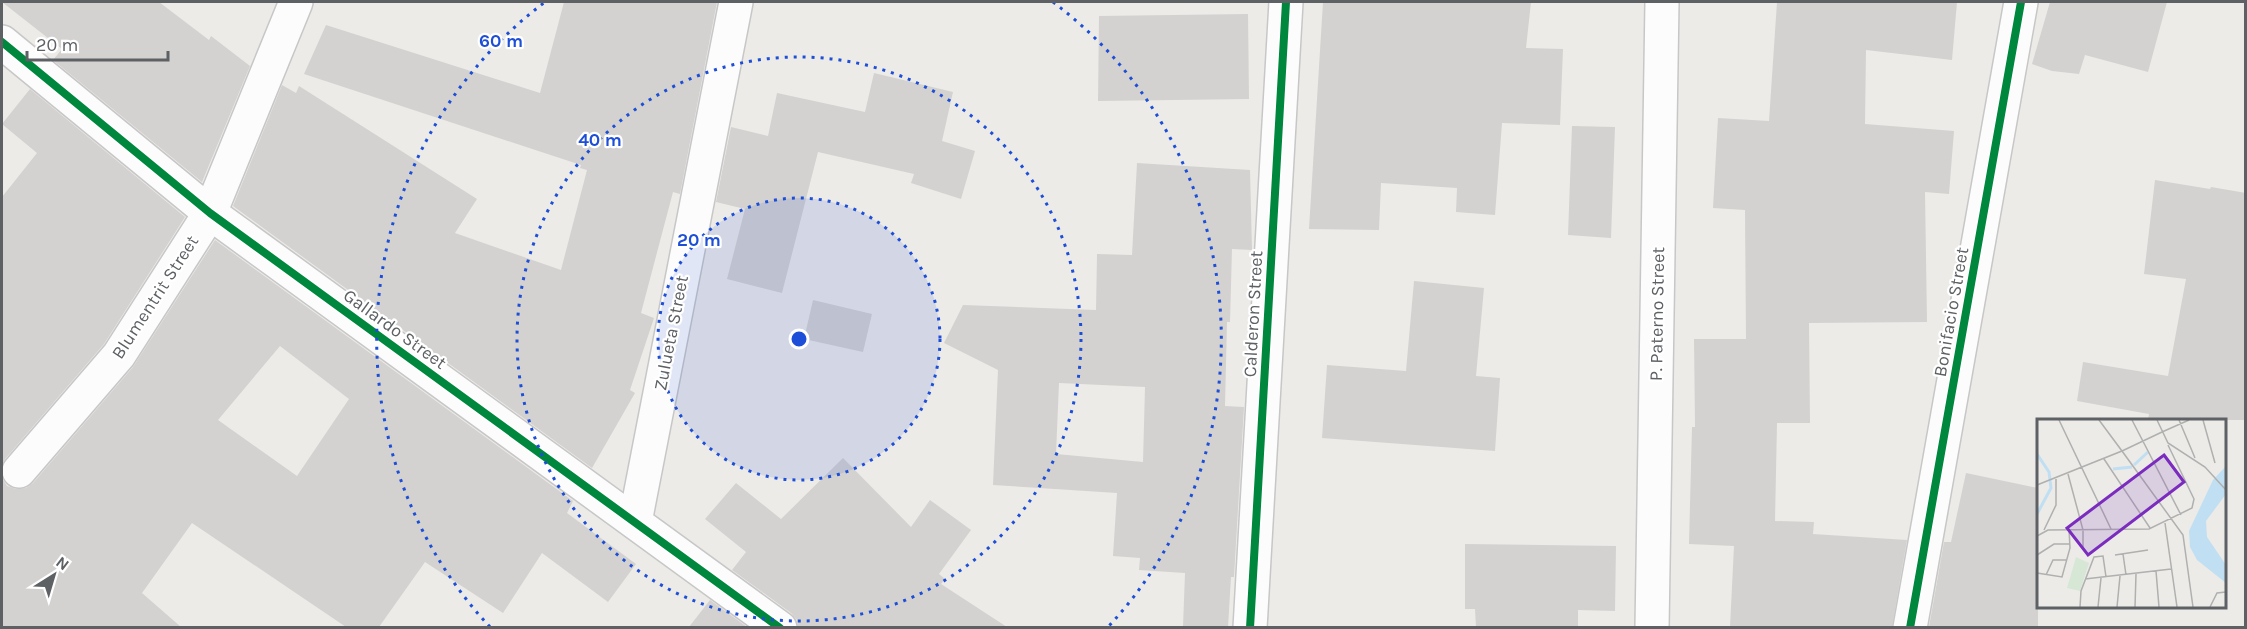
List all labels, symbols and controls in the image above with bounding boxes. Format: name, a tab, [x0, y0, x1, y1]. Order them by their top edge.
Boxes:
scale bar	[27, 24, 168, 62]
text: 60 m	[479, 30, 523, 52]
text: 20 m	[36, 34, 78, 56]
text: 40 m	[578, 129, 622, 151]
text: 20 m	[677, 229, 721, 251]
street label: Blumentrit Street	[107, 231, 203, 363]
street label: Bonifacio Street	[1929, 245, 1973, 379]
street label: P. Paterno Street	[1645, 246, 1669, 381]
street label: Calderon Street	[1239, 250, 1267, 378]
street label: Zulueta Street	[649, 273, 693, 393]
street label: Gallardo Street	[339, 284, 451, 374]
centre of rings	[789, 329, 809, 349]
inset map	[2037, 419, 2226, 608]
north arrow	[24, 545, 84, 605]
text: N	[52, 552, 73, 574]

